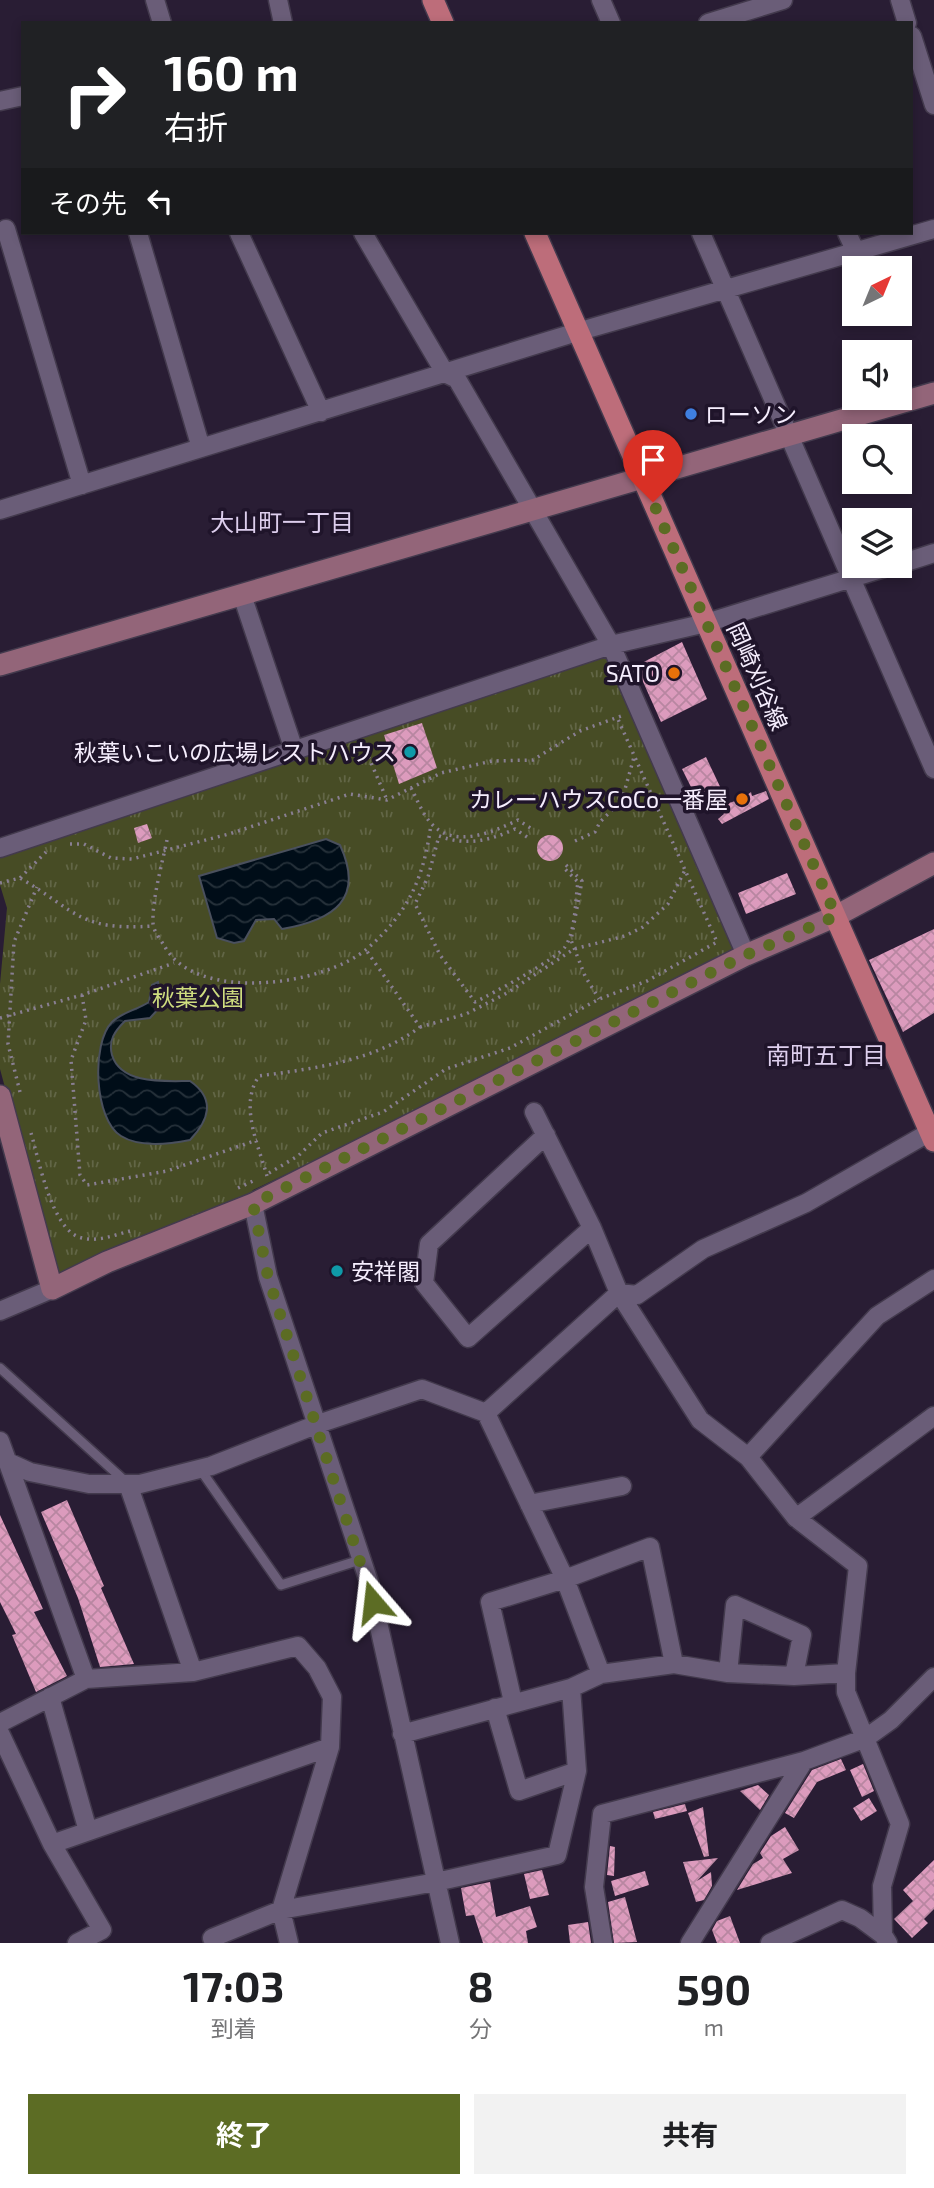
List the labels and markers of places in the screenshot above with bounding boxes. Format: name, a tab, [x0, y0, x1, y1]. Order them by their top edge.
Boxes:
place label: ローソン	[705, 400, 797, 428]
marker: ローソン	[683, 406, 699, 422]
pin	[623, 430, 683, 502]
place label: SATO	[606, 659, 660, 687]
marker: SATO	[666, 665, 682, 681]
place label: 秋葉いこいの広場レストハウス	[74, 738, 396, 766]
marker: 秋葉いこいの広場レストハウス	[402, 744, 418, 760]
place label: カレーハウスCoCo一番屋	[469, 785, 728, 813]
marker: カレーハウスCoCo一番屋	[734, 791, 750, 807]
place label: 安祥閣	[351, 1257, 420, 1285]
marker: 安祥閣	[329, 1263, 345, 1279]

